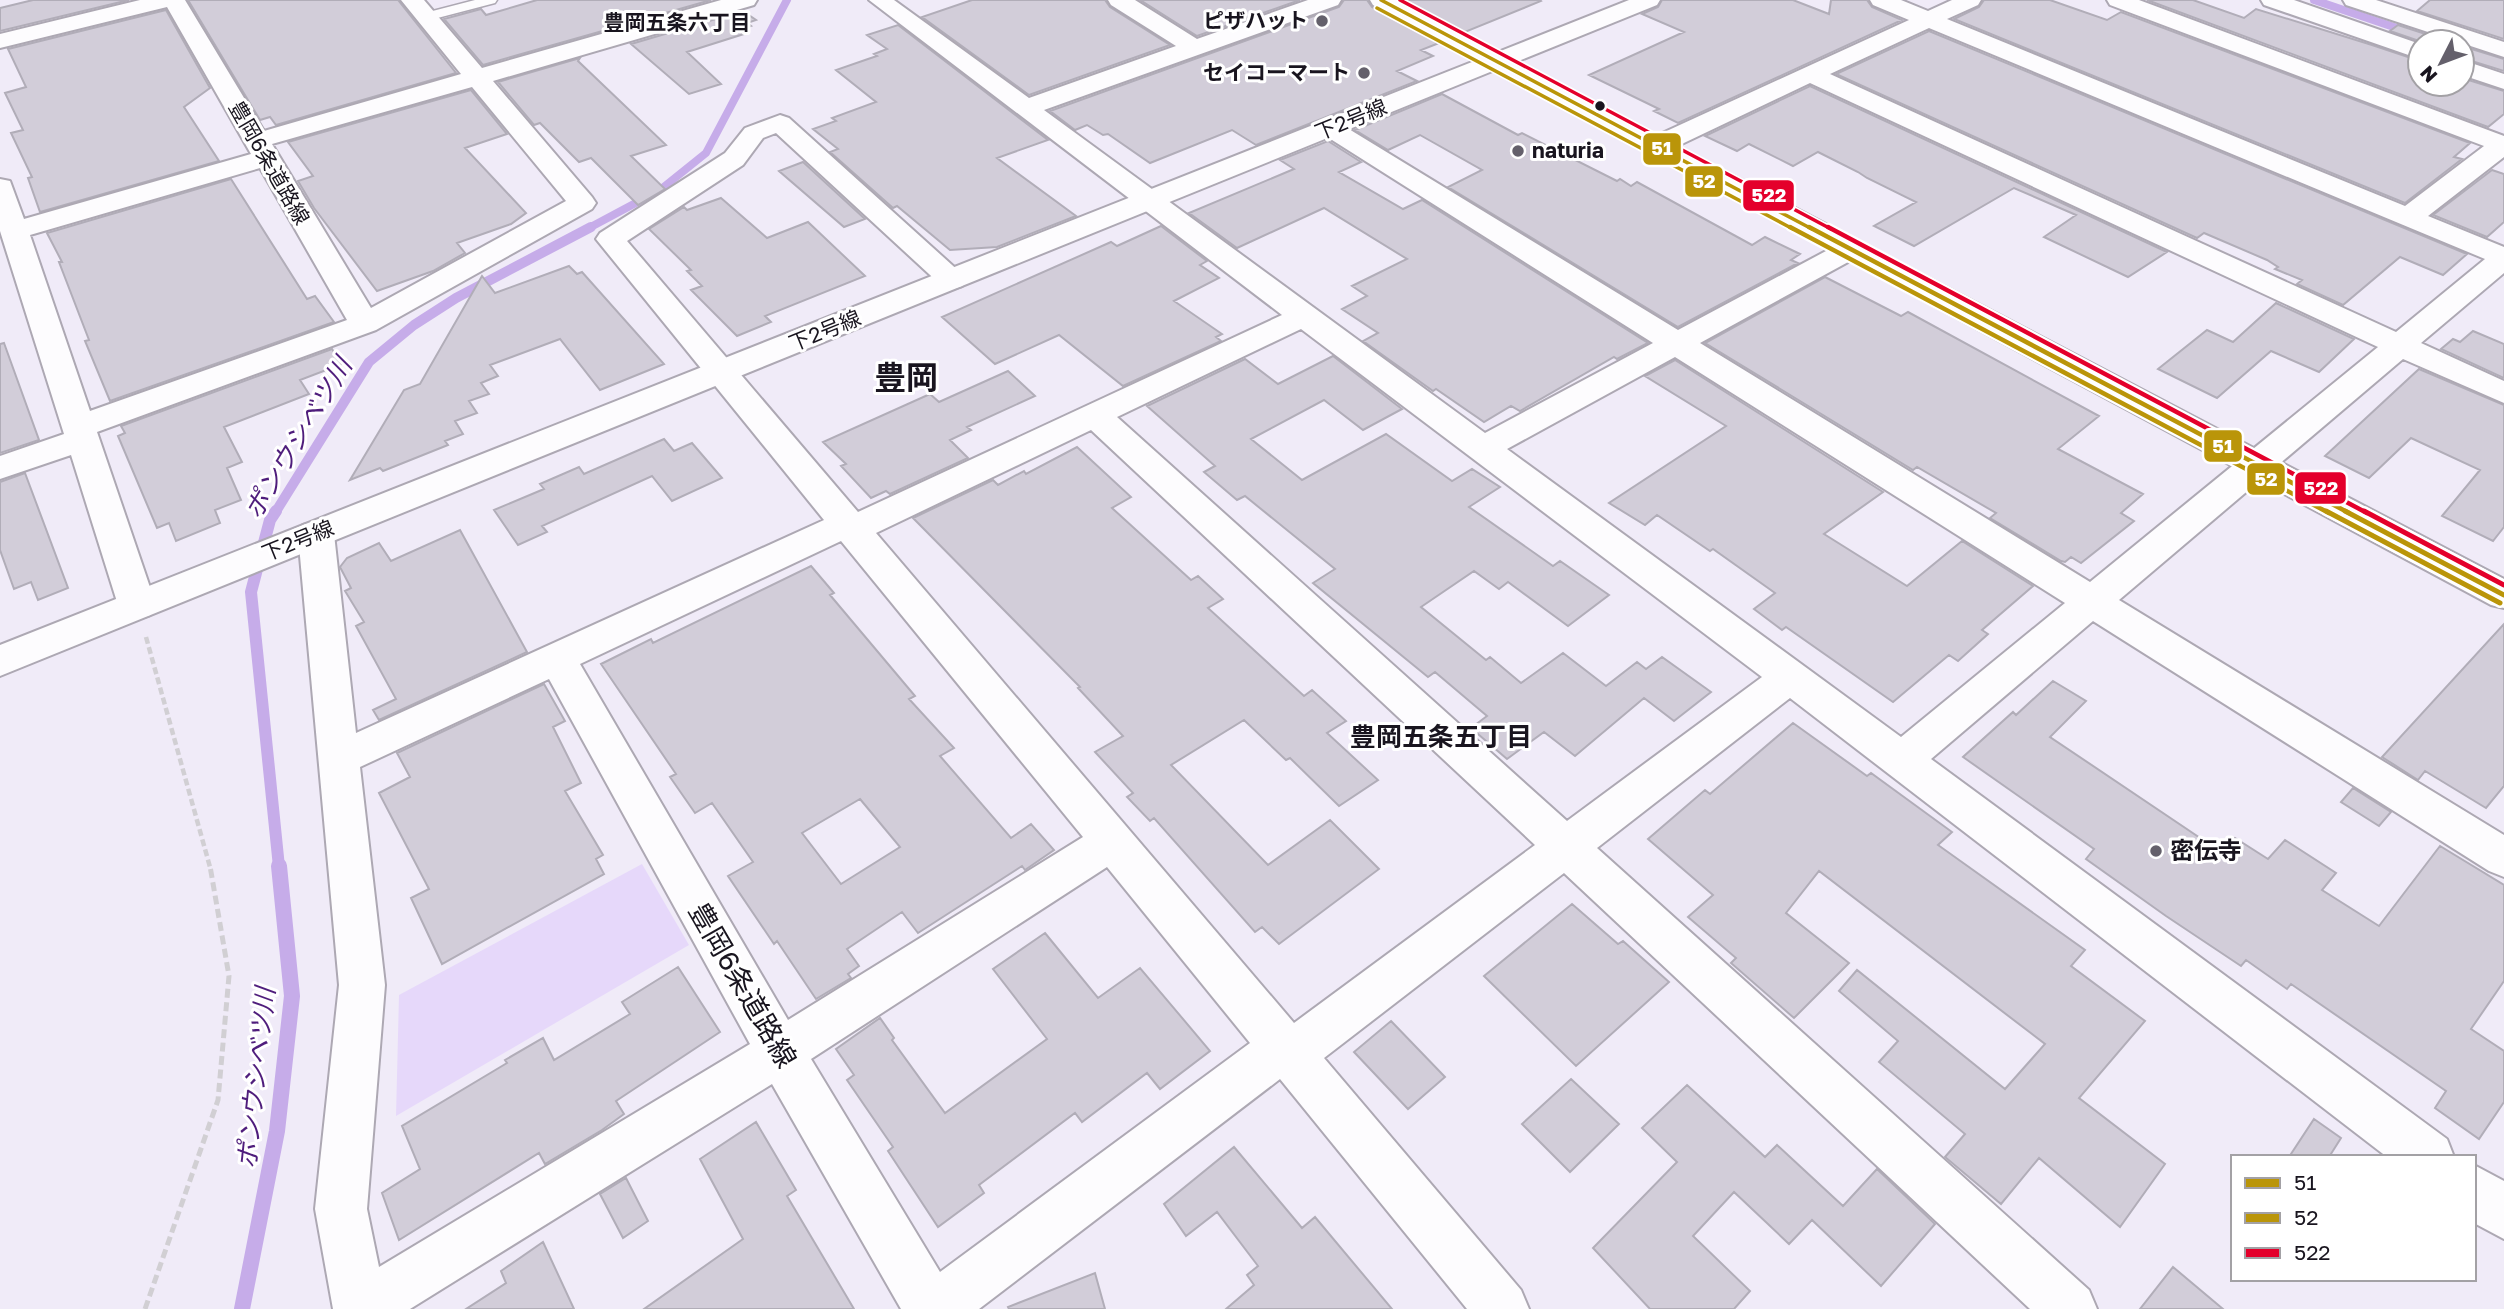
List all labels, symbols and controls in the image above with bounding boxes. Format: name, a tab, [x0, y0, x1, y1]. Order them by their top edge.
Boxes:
place label: ピザハット	[1203, 7, 1308, 33]
district label: 豊岡五条六丁目	[604, 9, 751, 35]
marker: ピザハット	[1314, 13, 1330, 29]
north arrow	[2406, 28, 2476, 98]
place label: セイコーマート	[1203, 59, 1350, 85]
text: N	[2415, 62, 2441, 88]
marker: セイコーマート	[1356, 65, 1372, 81]
street label: 下2号線	[1311, 93, 1390, 145]
street label: 豊岡6条道路線	[224, 96, 316, 229]
unlabelled marker	[1593, 99, 1607, 113]
line badge: 51	[1642, 132, 1682, 166]
text: 51	[1651, 136, 1673, 159]
place label: naturia	[1532, 137, 1604, 163]
marker: naturia	[1510, 143, 1526, 159]
line badge: 52	[1684, 165, 1724, 198]
text: 52	[1692, 169, 1716, 192]
line badge: 522	[1742, 179, 1795, 212]
text: 522	[1752, 183, 1786, 206]
street label: 下2号線	[785, 304, 864, 356]
water label: ポンウシベツ川	[237, 349, 359, 524]
district label: 豊岡	[874, 358, 938, 396]
line badge: 51	[2203, 429, 2243, 463]
text: 51	[2212, 434, 2234, 457]
line badge: 52	[2246, 462, 2286, 496]
text: 52	[2254, 467, 2278, 490]
line badge: 522	[2294, 471, 2347, 505]
text: 522	[2304, 476, 2338, 499]
street label: 下2号線	[258, 514, 337, 566]
district label: 豊岡五条五丁目	[1350, 721, 1532, 752]
place label: 密伝寺	[2170, 835, 2242, 864]
marker: 密伝寺	[2148, 843, 2164, 859]
street label: 豊岡6条道路線	[683, 896, 804, 1073]
water label: ポンウシベツ川	[231, 983, 281, 1170]
legend	[2231, 1155, 2476, 1281]
text: 51	[2294, 1169, 2316, 1195]
text: 52	[2294, 1204, 2318, 1230]
text: 522	[2294, 1239, 2331, 1265]

